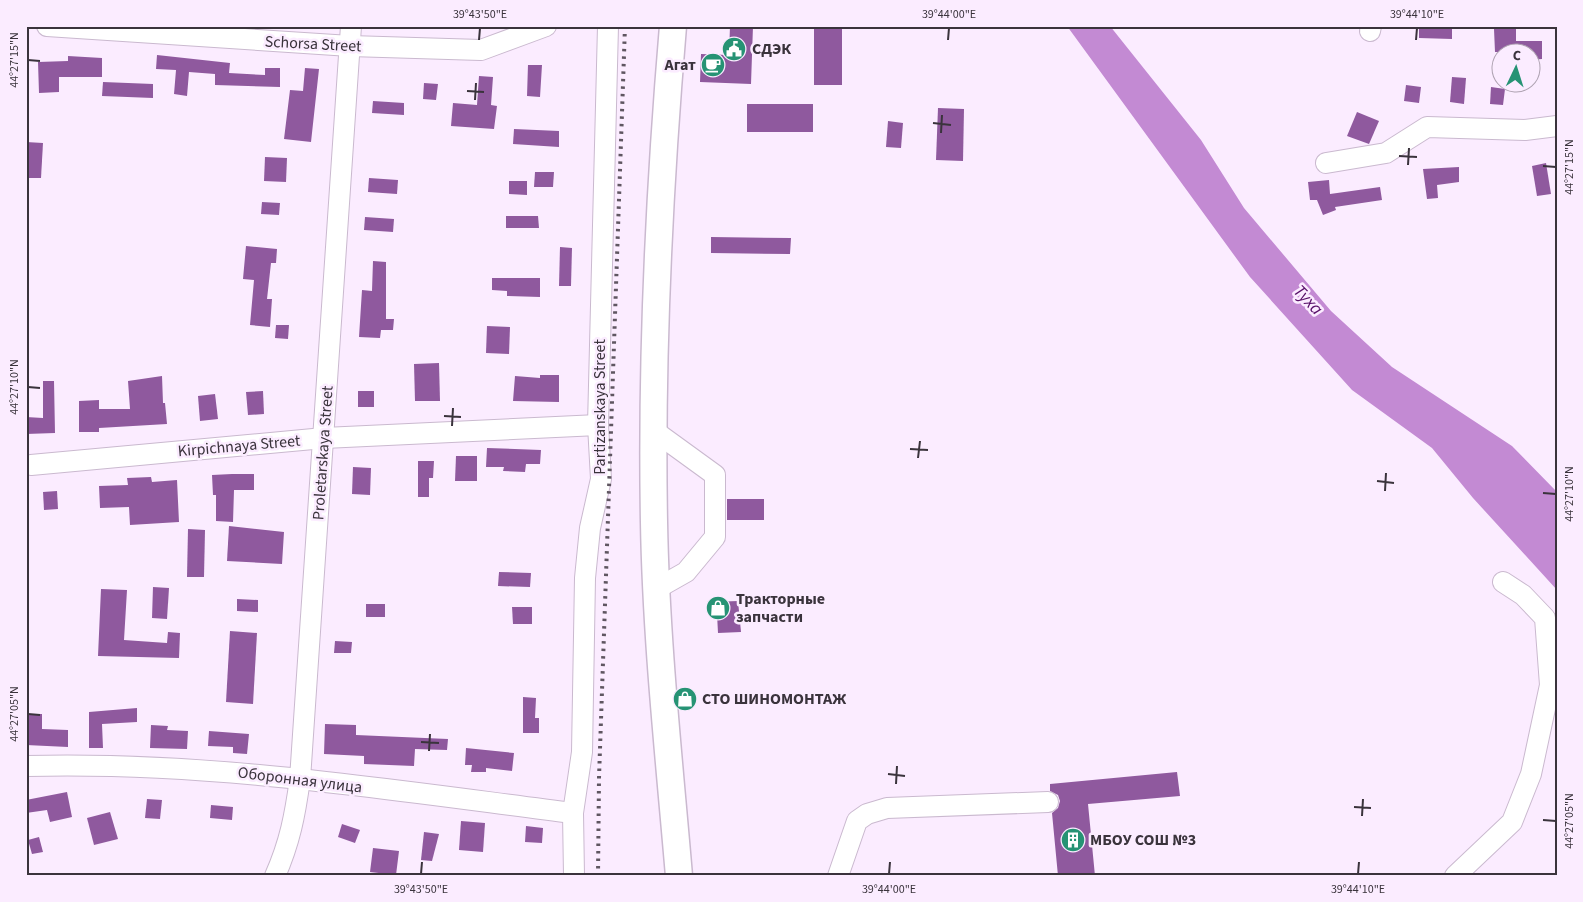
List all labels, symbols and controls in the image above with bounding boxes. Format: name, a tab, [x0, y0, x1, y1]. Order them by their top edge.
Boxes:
text: 39°43'50"E	[453, 6, 507, 23]
text: 39°44'00"E	[922, 6, 976, 23]
text: 39°44'10"E	[1390, 6, 1444, 23]
street label: Schorsa Street	[264, 30, 362, 58]
text: 44°27'15"N	[6, 32, 23, 88]
public building icon: СДЭК	[721, 36, 747, 62]
place label: СДЭК	[752, 38, 791, 60]
north arrow	[1490, 42, 1540, 92]
text: С	[1512, 46, 1522, 66]
cafe icon: Агат	[700, 52, 726, 78]
place label: Агат	[664, 54, 696, 76]
text: 44°27'15"N	[1561, 139, 1578, 195]
water label: Туха	[1287, 279, 1329, 321]
street label: Partizanskaya Street	[589, 339, 611, 475]
text: 44°27'10"N	[6, 359, 23, 415]
street label: Proletarskaya Street	[307, 384, 339, 521]
street label: Kirpichnaya Street	[177, 430, 302, 462]
text: 44°27'10"N	[1561, 466, 1578, 522]
place label: Тракторные запчасти	[736, 588, 825, 628]
shop icon: Тракторные запчасти	[705, 595, 731, 621]
text: 44°27'05"N	[6, 686, 23, 742]
shop icon: СТО ШИНОМОНТАЖ	[672, 686, 698, 712]
place label: СТО ШИНОМОНТАЖ	[702, 688, 846, 710]
street label: Оборонная улица	[237, 761, 363, 799]
text: 44°27'05"N	[1561, 793, 1578, 849]
building icon: МБОУ СОШ №3	[1060, 827, 1086, 853]
place label: МБОУ СОШ №3	[1090, 829, 1196, 851]
text: 39°43'50"E	[394, 881, 448, 898]
text: 39°44'00"E	[862, 881, 916, 898]
text: 39°44'10"E	[1331, 881, 1385, 898]

